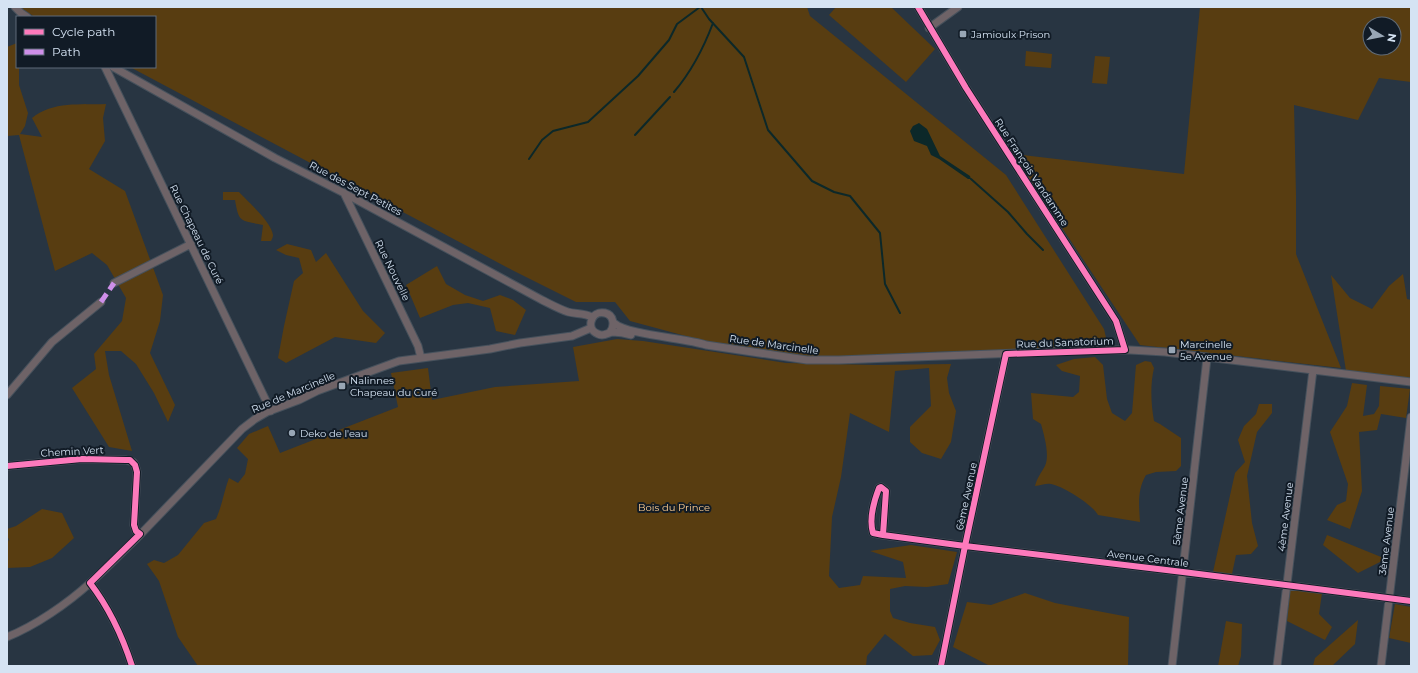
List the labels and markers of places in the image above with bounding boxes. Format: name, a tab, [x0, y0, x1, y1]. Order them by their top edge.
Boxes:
place label: Jamioulx Prison	[970, 28, 1050, 41]
marker: Jamioulx Prison	[958, 29, 968, 39]
place label: Marcinelle 5e Avenue	[1180, 338, 1232, 363]
marker: Marcinelle 5e Avenue	[1167, 345, 1177, 355]
place label: Nalinnes Chapeau du Curé	[350, 374, 437, 399]
marker: Nalinnes Chapeau du Curé	[337, 381, 347, 391]
place label: Deko de l'eau	[300, 427, 367, 440]
marker: Deko de l'eau	[287, 428, 297, 438]

